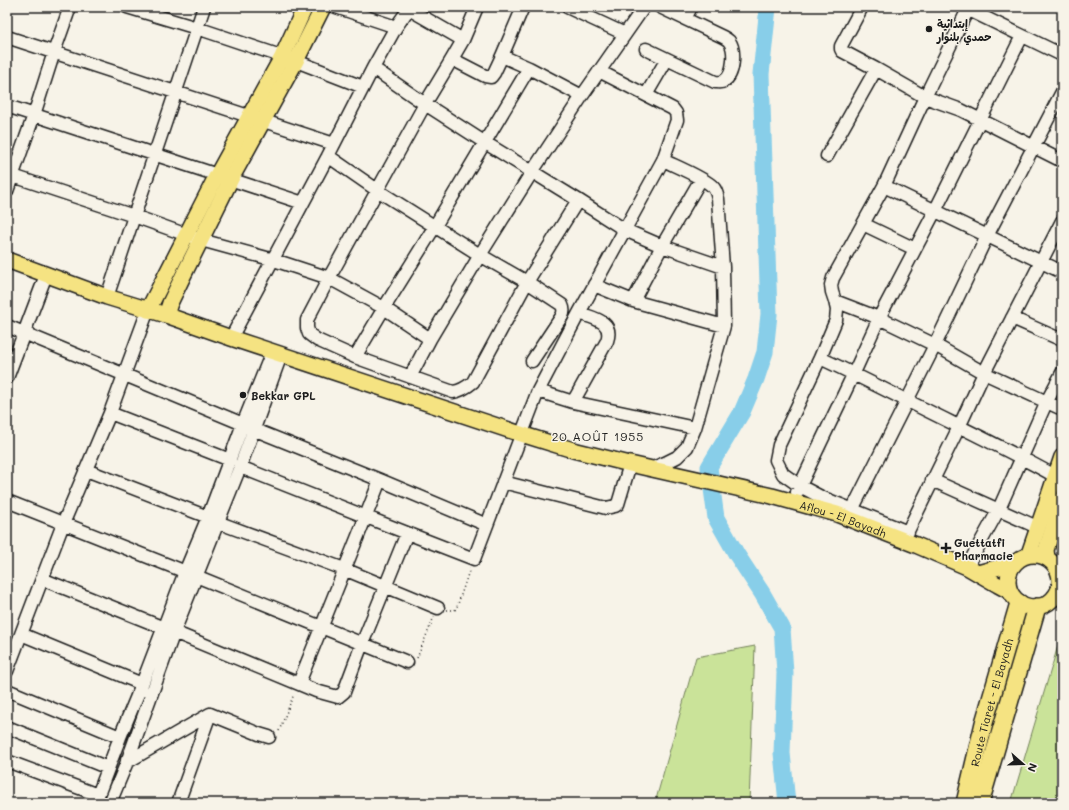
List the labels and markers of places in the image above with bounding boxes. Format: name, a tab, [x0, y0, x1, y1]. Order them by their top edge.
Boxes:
place label: إبتدائية حمدي بلنوار	[936, 16, 992, 46]
marker: إبتدائية حمدي بلنوار	[924, 24, 934, 34]
place label: Bekkar GPL	[251, 388, 316, 403]
marker: Bekkar GPL	[238, 390, 248, 400]
place label: Guettatfi Pharmacie	[954, 535, 1013, 563]
marker: Guettatfi Pharmacie	[941, 543, 951, 553]

